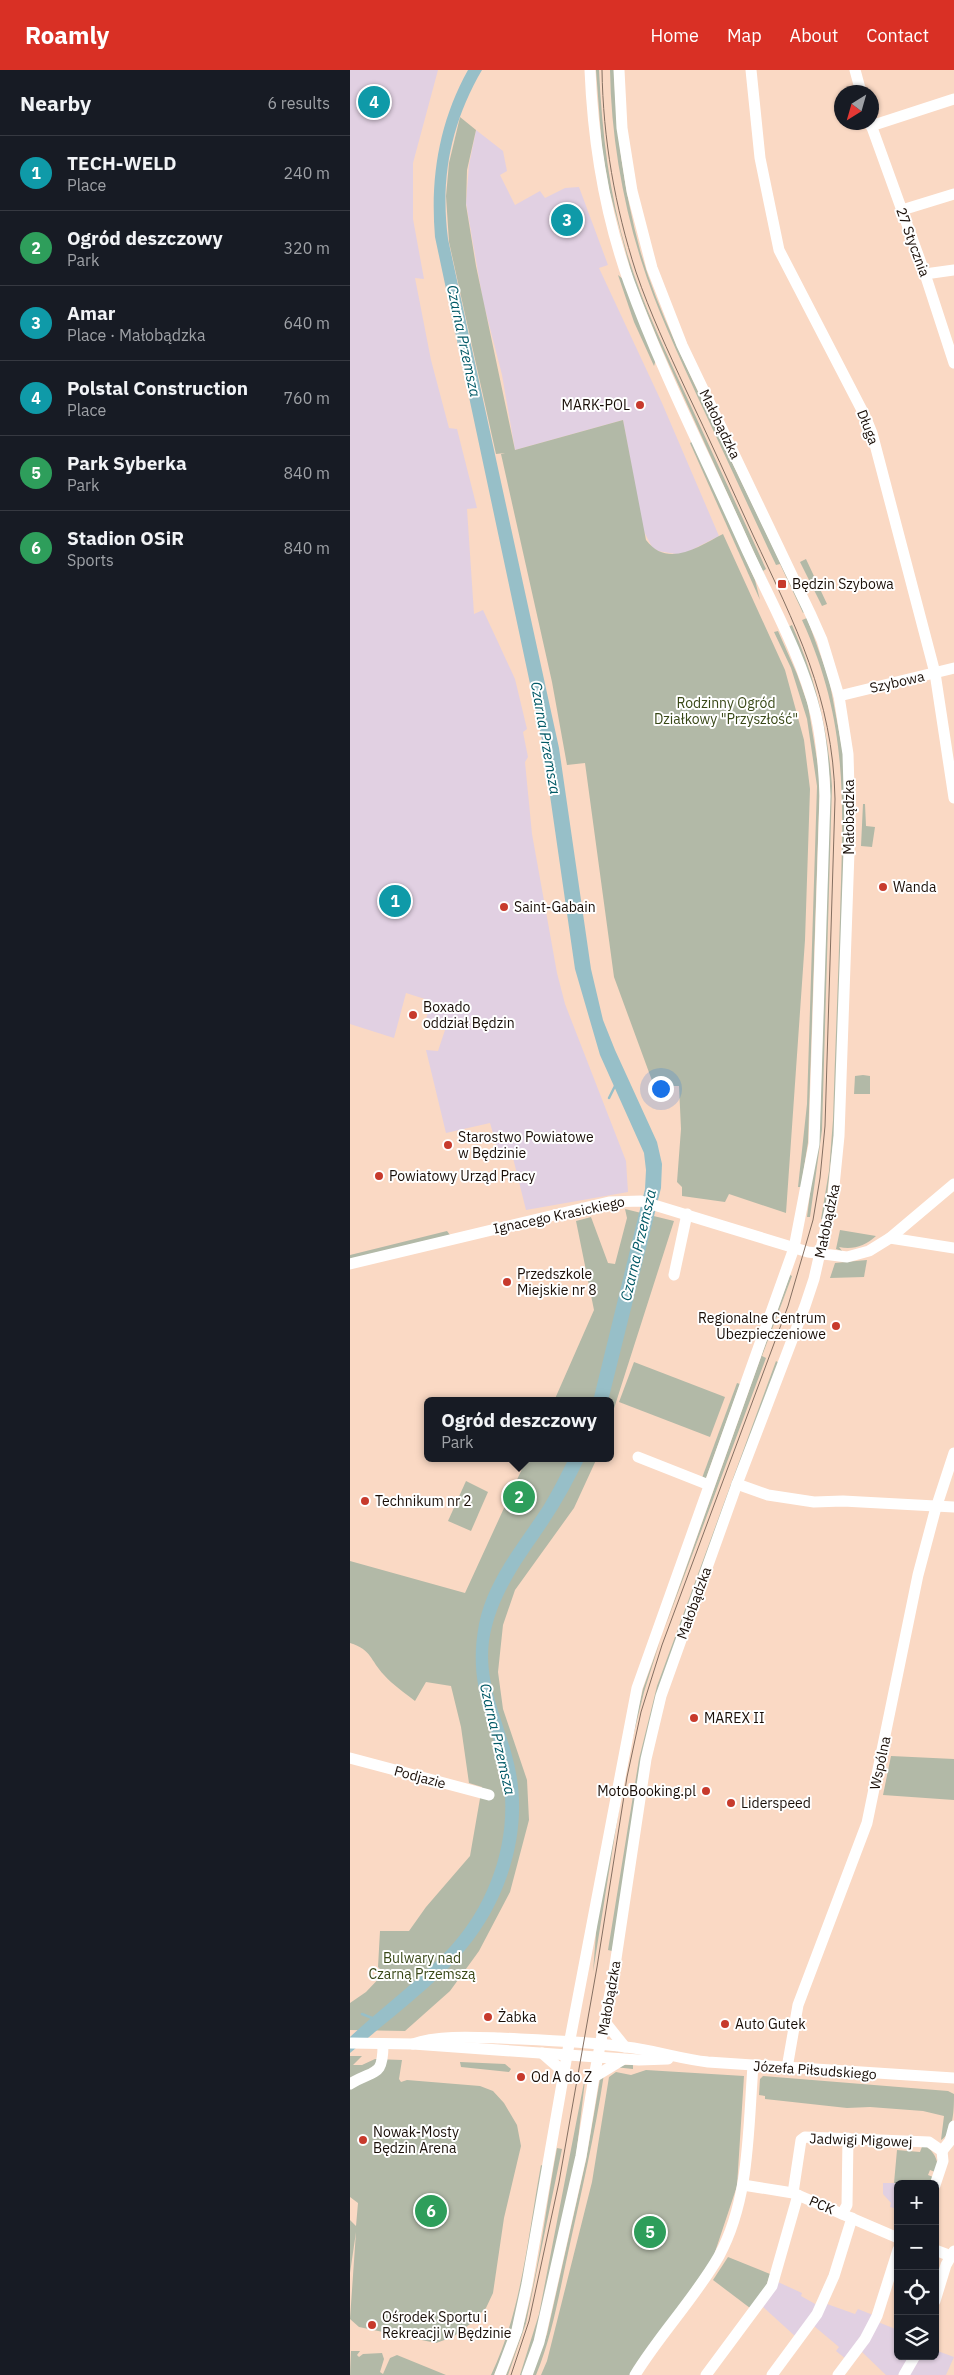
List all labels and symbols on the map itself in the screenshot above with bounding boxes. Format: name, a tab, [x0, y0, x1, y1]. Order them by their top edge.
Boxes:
pin: 4	[358, 83, 390, 121]
north arrow	[834, 85, 879, 130]
pin: 3	[551, 201, 583, 239]
street label: 27 Stycznia	[892, 205, 934, 280]
water label: Czarna Przemsza	[443, 283, 485, 399]
street label: Małobądzka	[695, 386, 745, 462]
place label: MARK-POL	[562, 396, 630, 414]
marker: MARK-POL	[634, 399, 646, 411]
street label: Długa	[853, 407, 883, 448]
place label: Będzin Szybowa	[792, 575, 894, 593]
marker: Będzin Szybowa	[776, 578, 788, 590]
street label: Szybowa	[868, 667, 927, 697]
water label: Czarna Przemsza	[527, 680, 565, 796]
park label: Rodzinny Ogród Działkowy "Przyszłość"	[654, 694, 798, 728]
street label: Małobądzka	[840, 779, 858, 855]
place label: Wanda	[893, 878, 937, 896]
marker: Wanda	[877, 881, 889, 893]
pin: 1	[379, 882, 411, 920]
place label: Saint-Gabain	[514, 898, 596, 916]
marker: Saint-Gabain	[498, 901, 510, 913]
place label: Boxado oddział Będzin	[423, 998, 515, 1032]
marker: Boxado oddział Będzin	[407, 1009, 419, 1021]
your location	[648, 1076, 674, 1102]
place label: Starostwo Powiatowe w Będzinie	[458, 1128, 594, 1162]
marker: Starostwo Powiatowe w Będzinie	[442, 1139, 454, 1151]
place label: Powiatowy Urząd Pracy	[389, 1167, 535, 1185]
marker: Powiatowy Urząd Pracy	[373, 1170, 385, 1182]
street label: Małobądzka	[810, 1182, 844, 1260]
water label: Czarna Przemsza	[616, 1187, 660, 1303]
street label: Ignacego Krasickiego	[492, 1192, 627, 1238]
place label: Przedszkole Miejskie nr 8	[517, 1265, 597, 1299]
marker: Przedszkole Miejskie nr 8	[501, 1276, 513, 1288]
place label: Regionalne Centrum Ubezpieczeniowe	[698, 1309, 826, 1343]
marker: Regionalne Centrum Ubezpieczeniowe	[830, 1320, 842, 1332]
pin: 2	[503, 1478, 535, 1516]
place label: Technikum nr 2	[375, 1492, 472, 1510]
marker: Technikum nr 2	[359, 1495, 371, 1507]
street label: Małobądzka	[673, 1564, 716, 1642]
water label: Czarna Przemsza	[476, 1681, 520, 1797]
place label: MAREX II	[704, 1709, 765, 1727]
marker: MAREX II	[688, 1712, 700, 1724]
street label: Wspólna	[866, 1734, 895, 1791]
street label: Podjazie	[392, 1761, 448, 1793]
place label: MotoBooking.pl	[597, 1782, 696, 1800]
marker: MotoBooking.pl	[700, 1785, 712, 1797]
place label: Liderspeed	[741, 1794, 811, 1812]
marker: Liderspeed	[725, 1797, 737, 1809]
park label: Bulwary nad Czarną Przemszą	[369, 1949, 476, 1983]
street label: Małobądzka	[594, 1959, 625, 2037]
place label: Żabka	[498, 2008, 537, 2026]
marker: Żabka	[482, 2011, 494, 2023]
place label: Auto Gutek	[735, 2015, 806, 2033]
marker: Auto Gutek	[719, 2018, 731, 2030]
street label: Józefa Piłsudskiego	[753, 2057, 877, 2083]
place label: Od A do Z	[531, 2068, 592, 2086]
marker: Od A do Z	[515, 2071, 527, 2083]
place label: Nowak-Mosty Będzin Arena	[373, 2123, 459, 2157]
street label: Jadwigi Migowej	[809, 2129, 913, 2151]
marker: Nowak-Mosty Będzin Arena	[357, 2134, 369, 2146]
pin: 6	[415, 2192, 447, 2230]
street label: PCK	[806, 2192, 838, 2218]
pin: 5	[634, 2213, 666, 2251]
place label: Ośrodek Sportu i Rekreacji w Będzinie	[382, 2308, 512, 2342]
marker: Ośrodek Sportu i Rekreacji w Będzinie	[366, 2319, 378, 2331]

